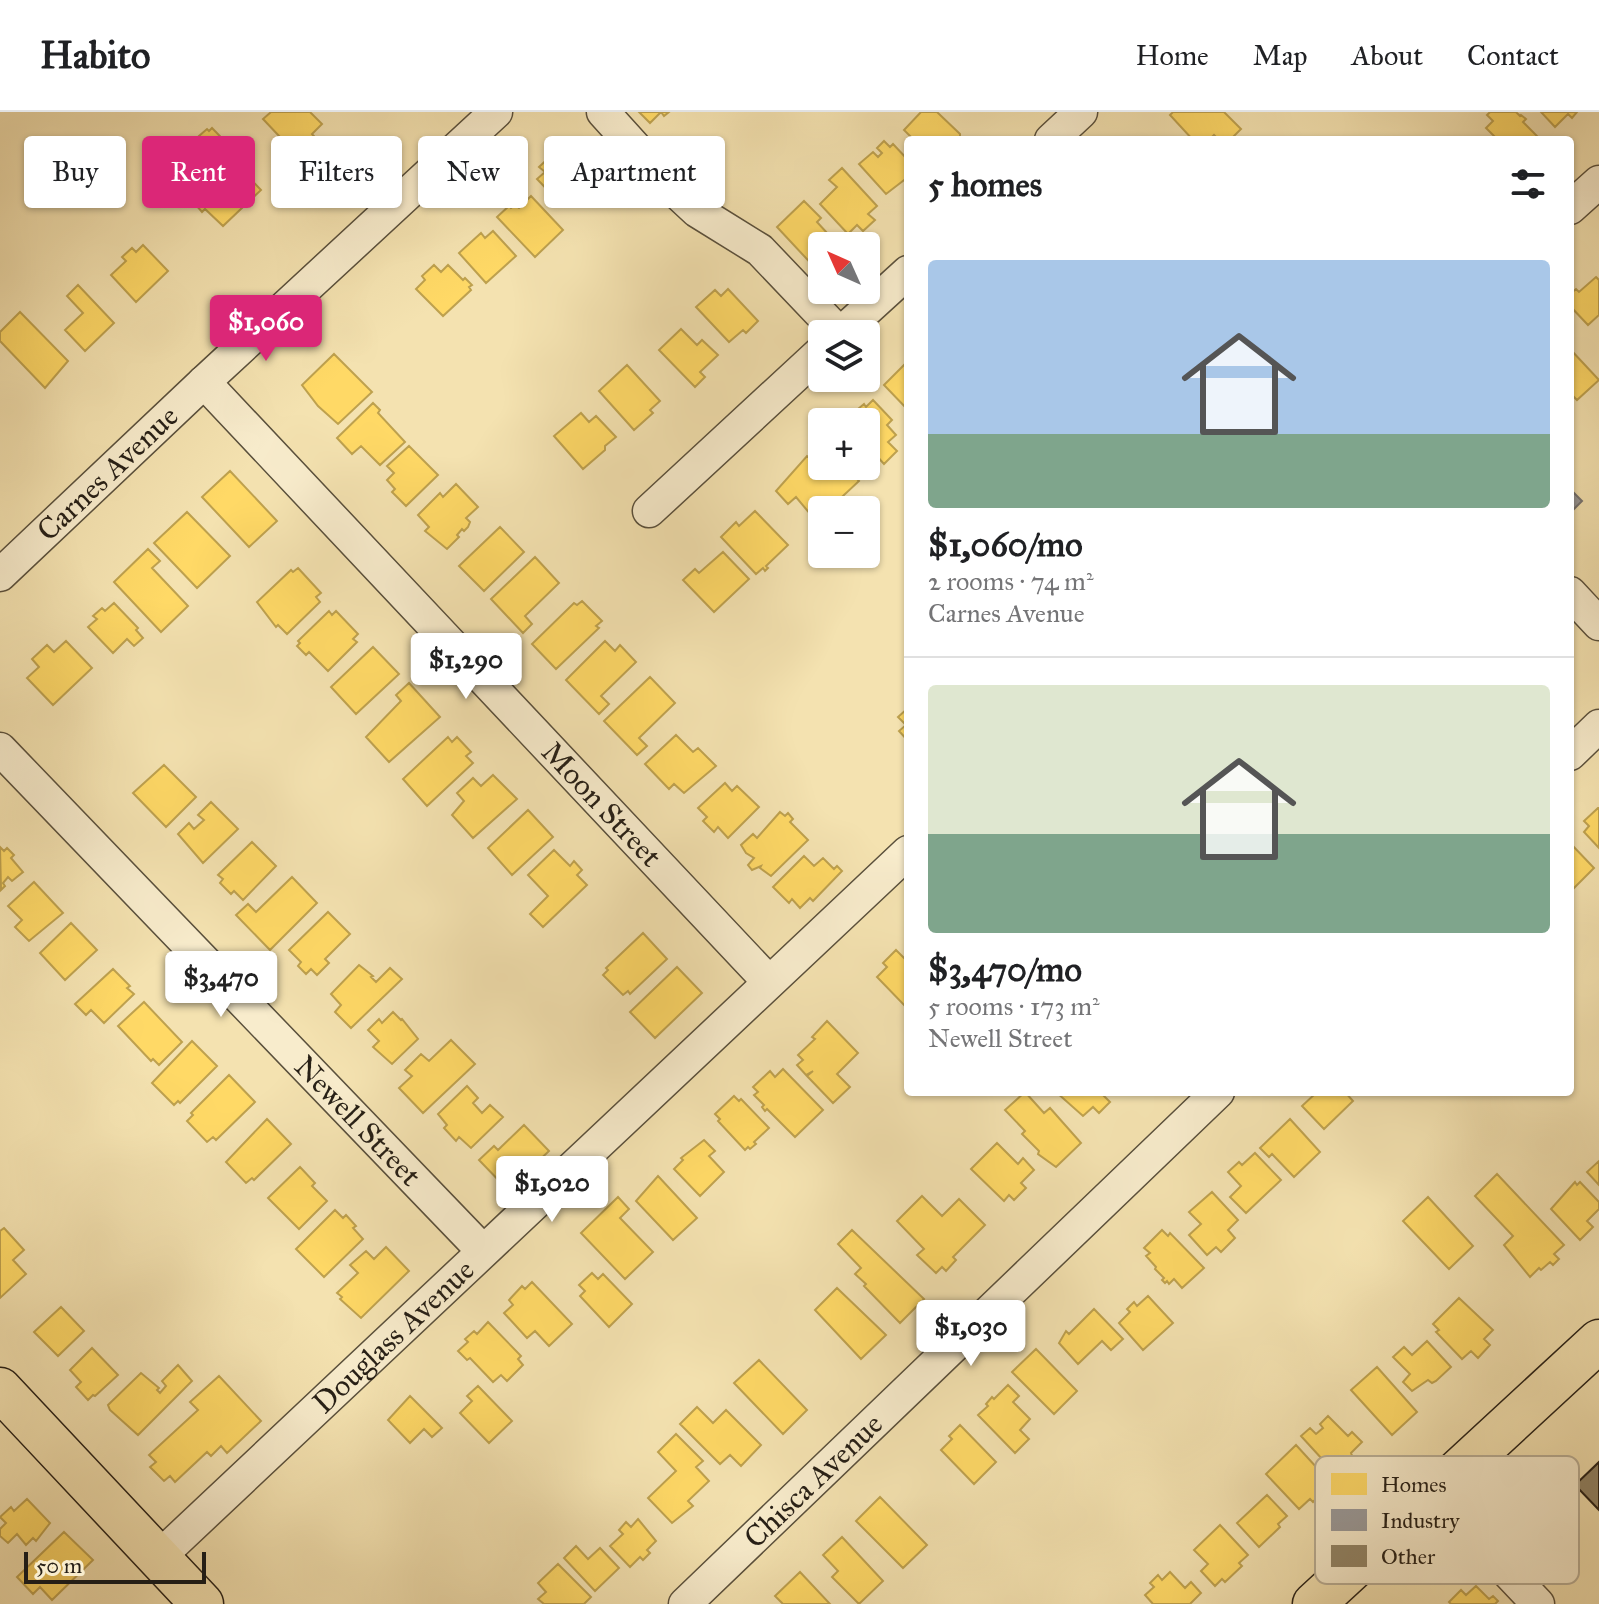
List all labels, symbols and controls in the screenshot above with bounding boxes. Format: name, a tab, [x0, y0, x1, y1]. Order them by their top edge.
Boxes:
text: Habito	[40, 32, 150, 78]
text: Home	[1136, 38, 1209, 73]
text: Map	[1253, 38, 1307, 73]
text: About	[1351, 38, 1423, 73]
text: Contact	[1467, 38, 1559, 73]
chip: Buy	[24, 136, 126, 208]
chip: Rent	[142, 136, 255, 208]
chip: Filters	[271, 136, 402, 208]
chip: New	[418, 136, 528, 208]
chip: Apartment	[544, 136, 725, 208]
icon: filters	[1506, 162, 1550, 206]
text: 5 homes	[928, 164, 1042, 205]
north arrow	[808, 232, 880, 304]
map controls	[808, 232, 880, 568]
pin: $1,060	[201, 295, 331, 363]
text: $1,060	[228, 305, 304, 337]
icon: home	[1167, 312, 1311, 456]
button: layers	[808, 320, 880, 392]
street label: Carnes Avenue	[30, 398, 185, 548]
button: +	[808, 408, 880, 480]
button: −	[808, 496, 880, 568]
text: $1,060/mo	[928, 524, 1083, 565]
text: 2 rooms · 74 m²	[928, 565, 1094, 597]
text: Carnes Avenue	[928, 597, 1085, 629]
pin: $1,290	[401, 633, 531, 701]
text: $1,290	[429, 643, 503, 675]
street label: Moon Street	[534, 734, 669, 875]
icon: home	[1167, 737, 1311, 881]
text: $3,470/mo	[928, 949, 1082, 990]
pin: $3,470	[156, 951, 286, 1019]
text: $3,470	[183, 961, 259, 993]
text: 5 rooms · 173 m²	[928, 990, 1100, 1022]
text: Newell Street	[928, 1022, 1072, 1054]
street label: Newell Street	[287, 1048, 429, 1194]
pin: $1,020	[487, 1156, 617, 1224]
text: $1,020	[514, 1166, 590, 1198]
street label: Douglass Avenue	[305, 1252, 482, 1421]
pin: $1,030	[906, 1300, 1036, 1368]
text: $1,030	[934, 1310, 1008, 1342]
street label: Chisca Avenue	[737, 1406, 890, 1555]
legend	[1315, 1456, 1579, 1584]
text: Homes	[1381, 1471, 1447, 1498]
text: Industry	[1381, 1507, 1460, 1534]
text: Other	[1381, 1543, 1436, 1570]
scale bar	[24, 1548, 206, 1584]
text: 50 m	[36, 1552, 82, 1579]

